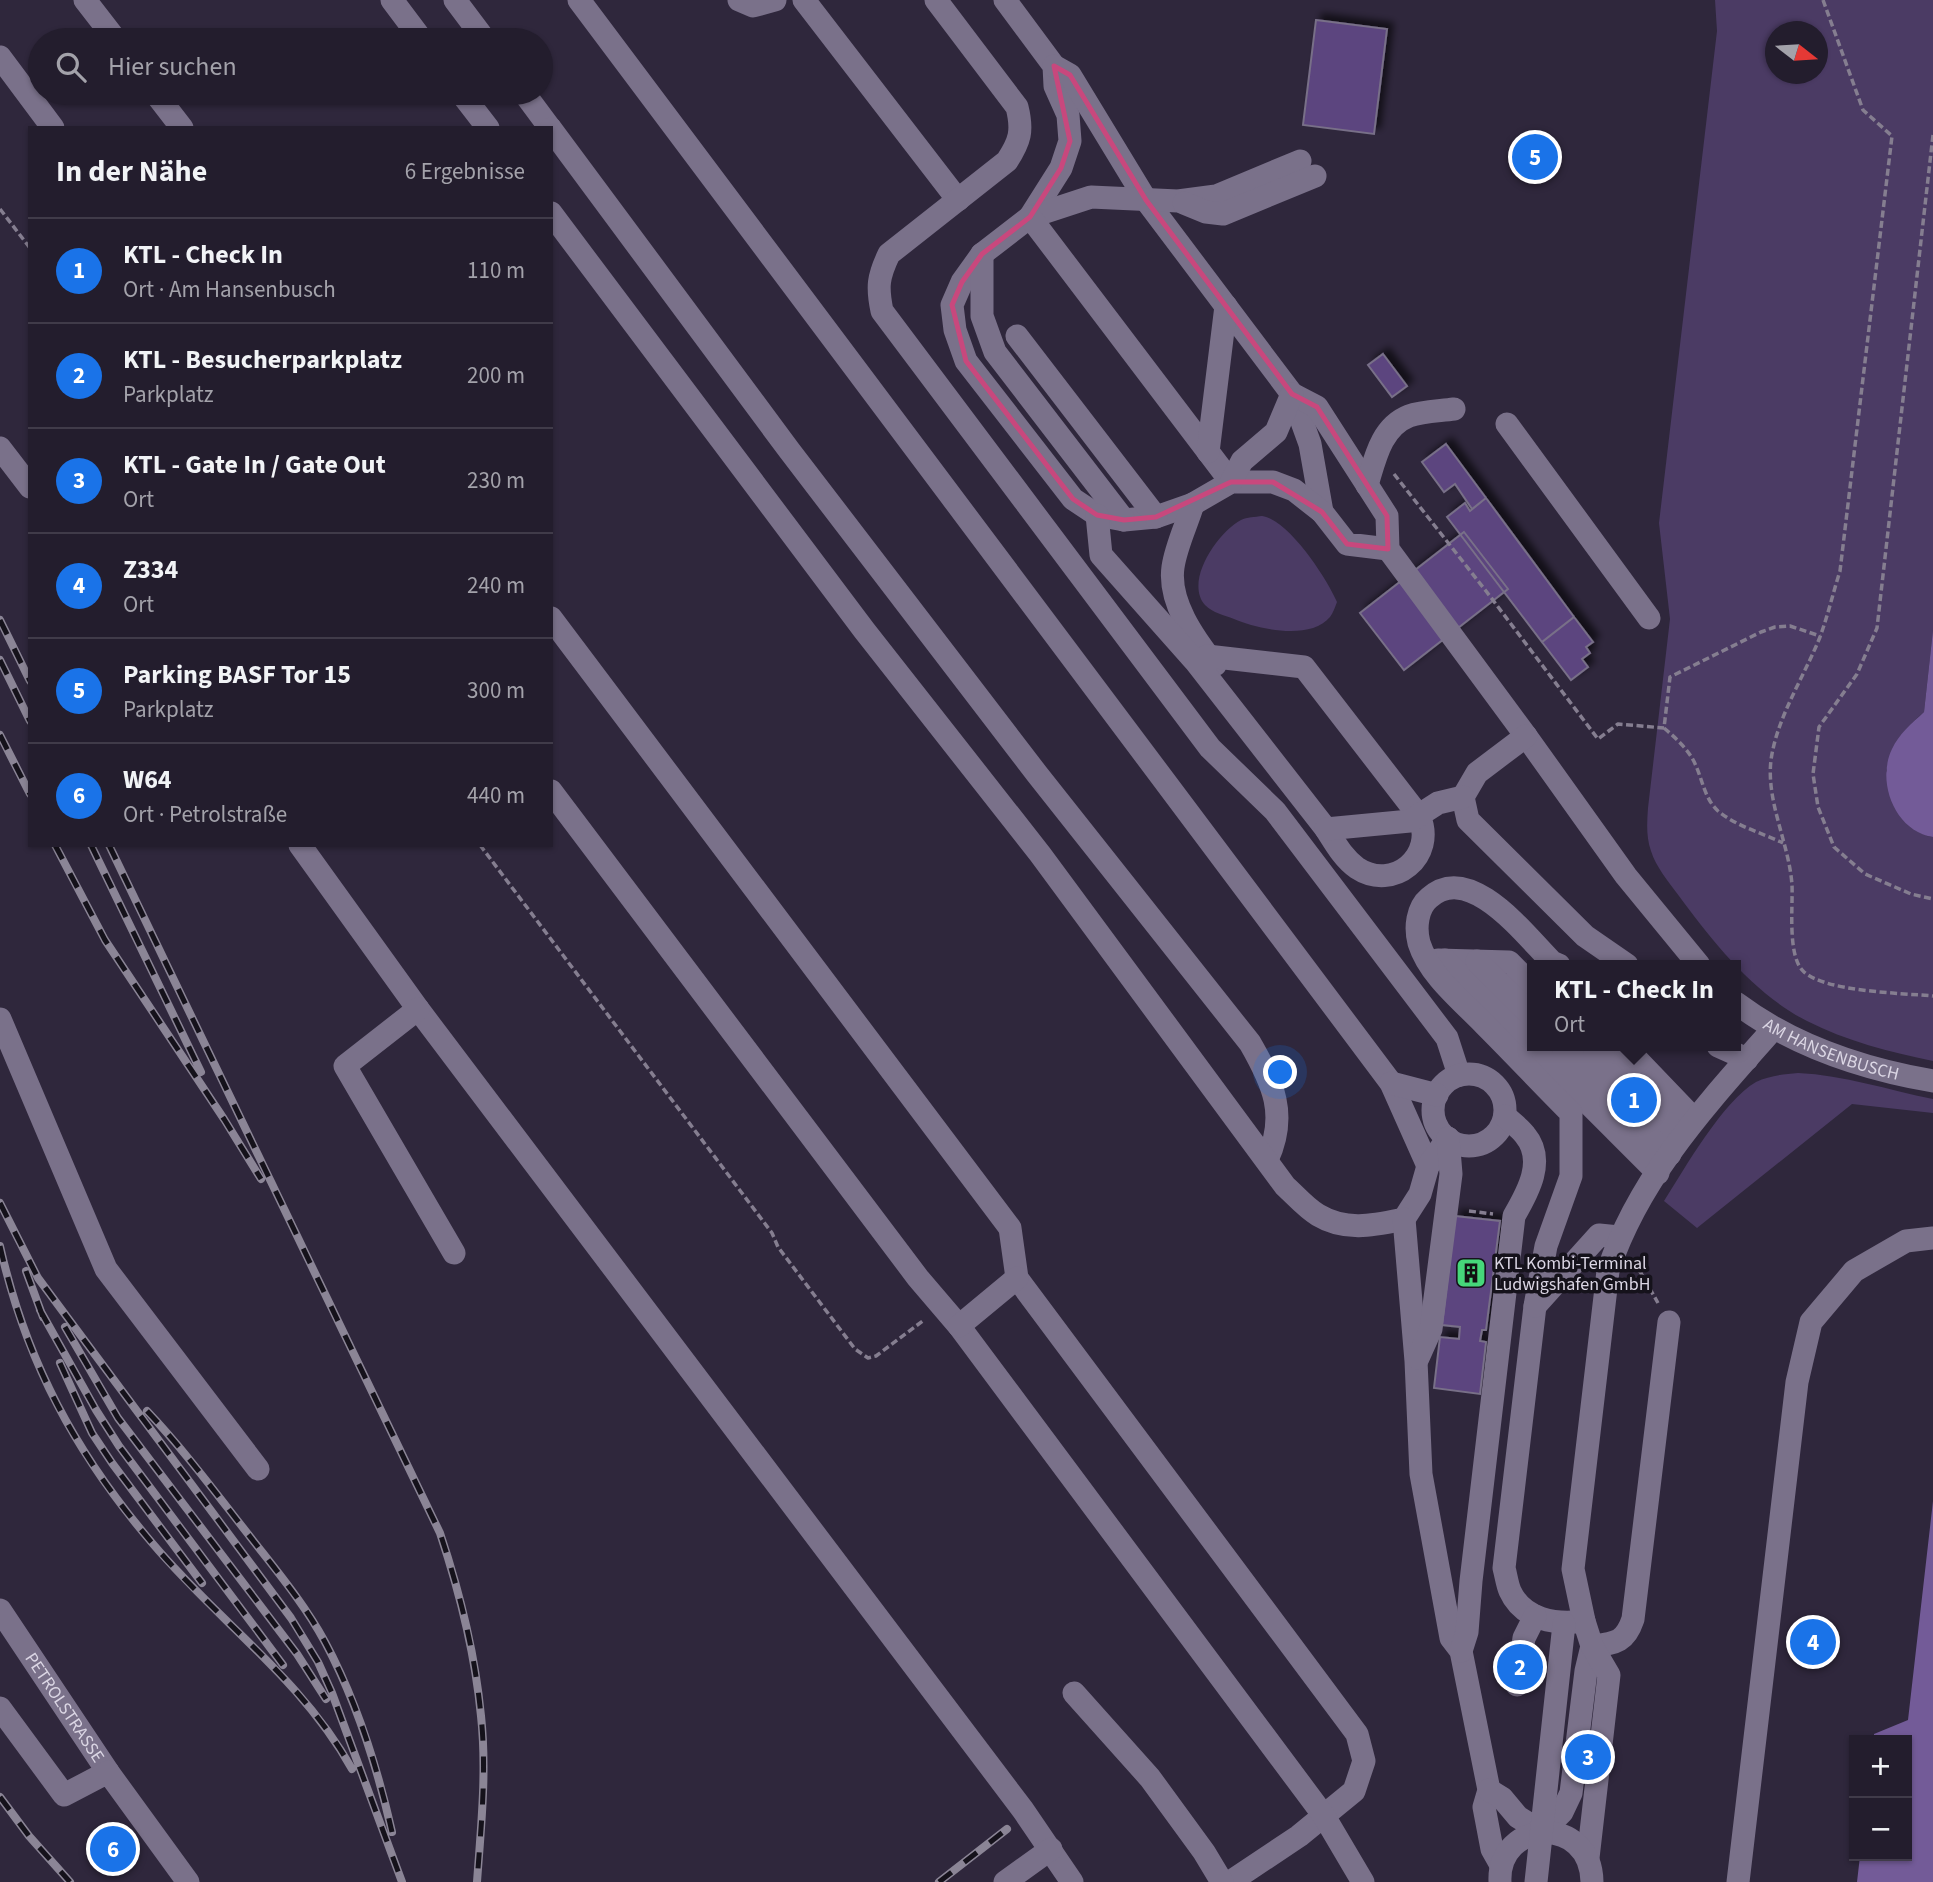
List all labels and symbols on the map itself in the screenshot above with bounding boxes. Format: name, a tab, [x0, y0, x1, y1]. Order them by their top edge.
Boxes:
north arrow	[1765, 21, 1828, 84]
pin: 5	[1512, 131, 1558, 183]
street label: AM HANSENBUSCH	[1758, 1012, 1902, 1087]
your location	[1263, 1055, 1297, 1089]
pin: 1	[1611, 1074, 1657, 1126]
place label: KTL Kombi-Terminal Ludwigshafen GmbH	[1494, 1251, 1650, 1297]
building icon: KTL Kombi-Terminal Ludwigshafen GmbH	[1454, 1256, 1488, 1290]
pin: 4	[1790, 1616, 1836, 1668]
pin: 2	[1497, 1641, 1543, 1693]
street label: PETROLSTRASSE	[19, 1648, 110, 1768]
pin: 3	[1565, 1731, 1611, 1783]
pin: 6	[90, 1823, 136, 1875]

